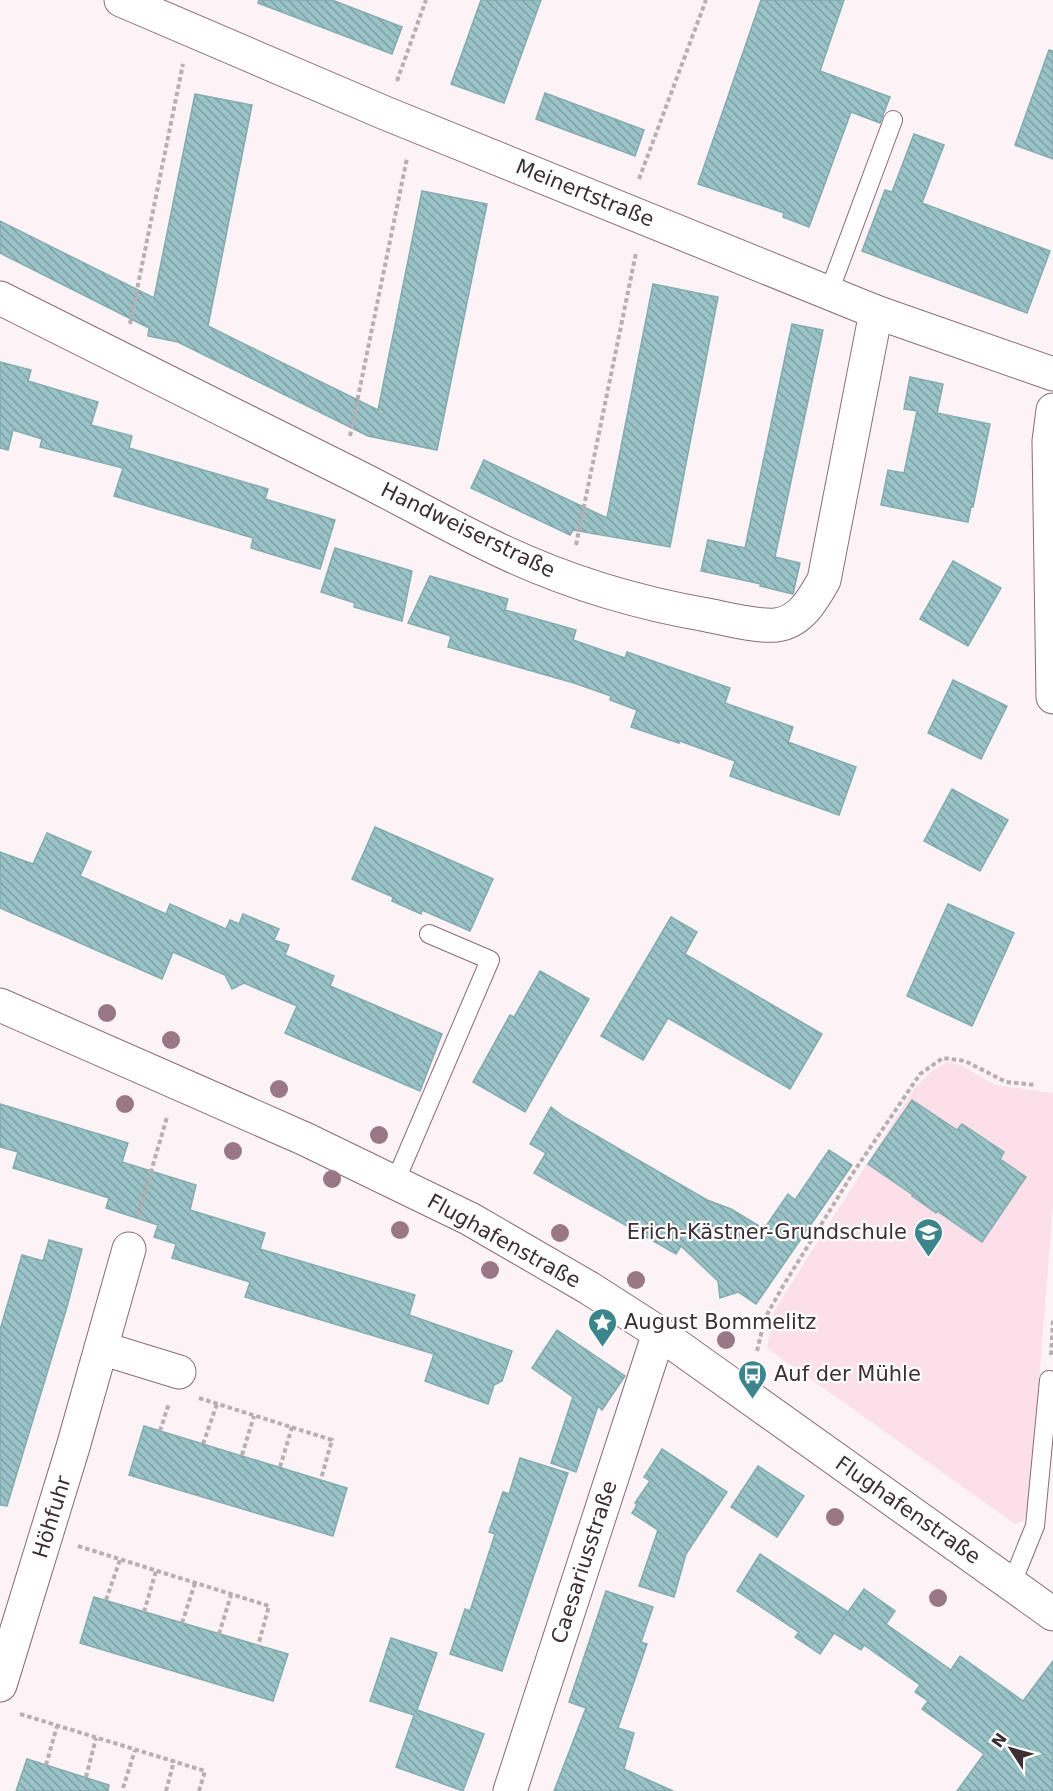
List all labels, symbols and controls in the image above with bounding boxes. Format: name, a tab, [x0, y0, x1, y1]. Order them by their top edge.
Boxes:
street label: Meinertstraße	[512, 154, 658, 232]
street label: Handweiserstraße	[377, 477, 559, 583]
street label: Flughafenstraße	[423, 1189, 585, 1293]
school or university icon: Erich-Kästner-Grundschule	[912, 1216, 944, 1258]
place label: Erich-Kästner-Grundschule	[627, 1220, 907, 1244]
place icon: August Bommelitz	[587, 1306, 619, 1348]
place label: August Bommelitz	[624, 1310, 816, 1334]
bus stop icon: Auf der Mühle	[737, 1358, 769, 1400]
place label: Auf der Mühle	[774, 1362, 921, 1386]
street label: Flughafenstraße	[831, 1451, 985, 1569]
street label: Höhfuhr	[28, 1473, 76, 1561]
street label: Caesariusstraße	[546, 1478, 622, 1646]
north arrow	[981, 1719, 1041, 1779]
text: N	[988, 1729, 1011, 1751]

